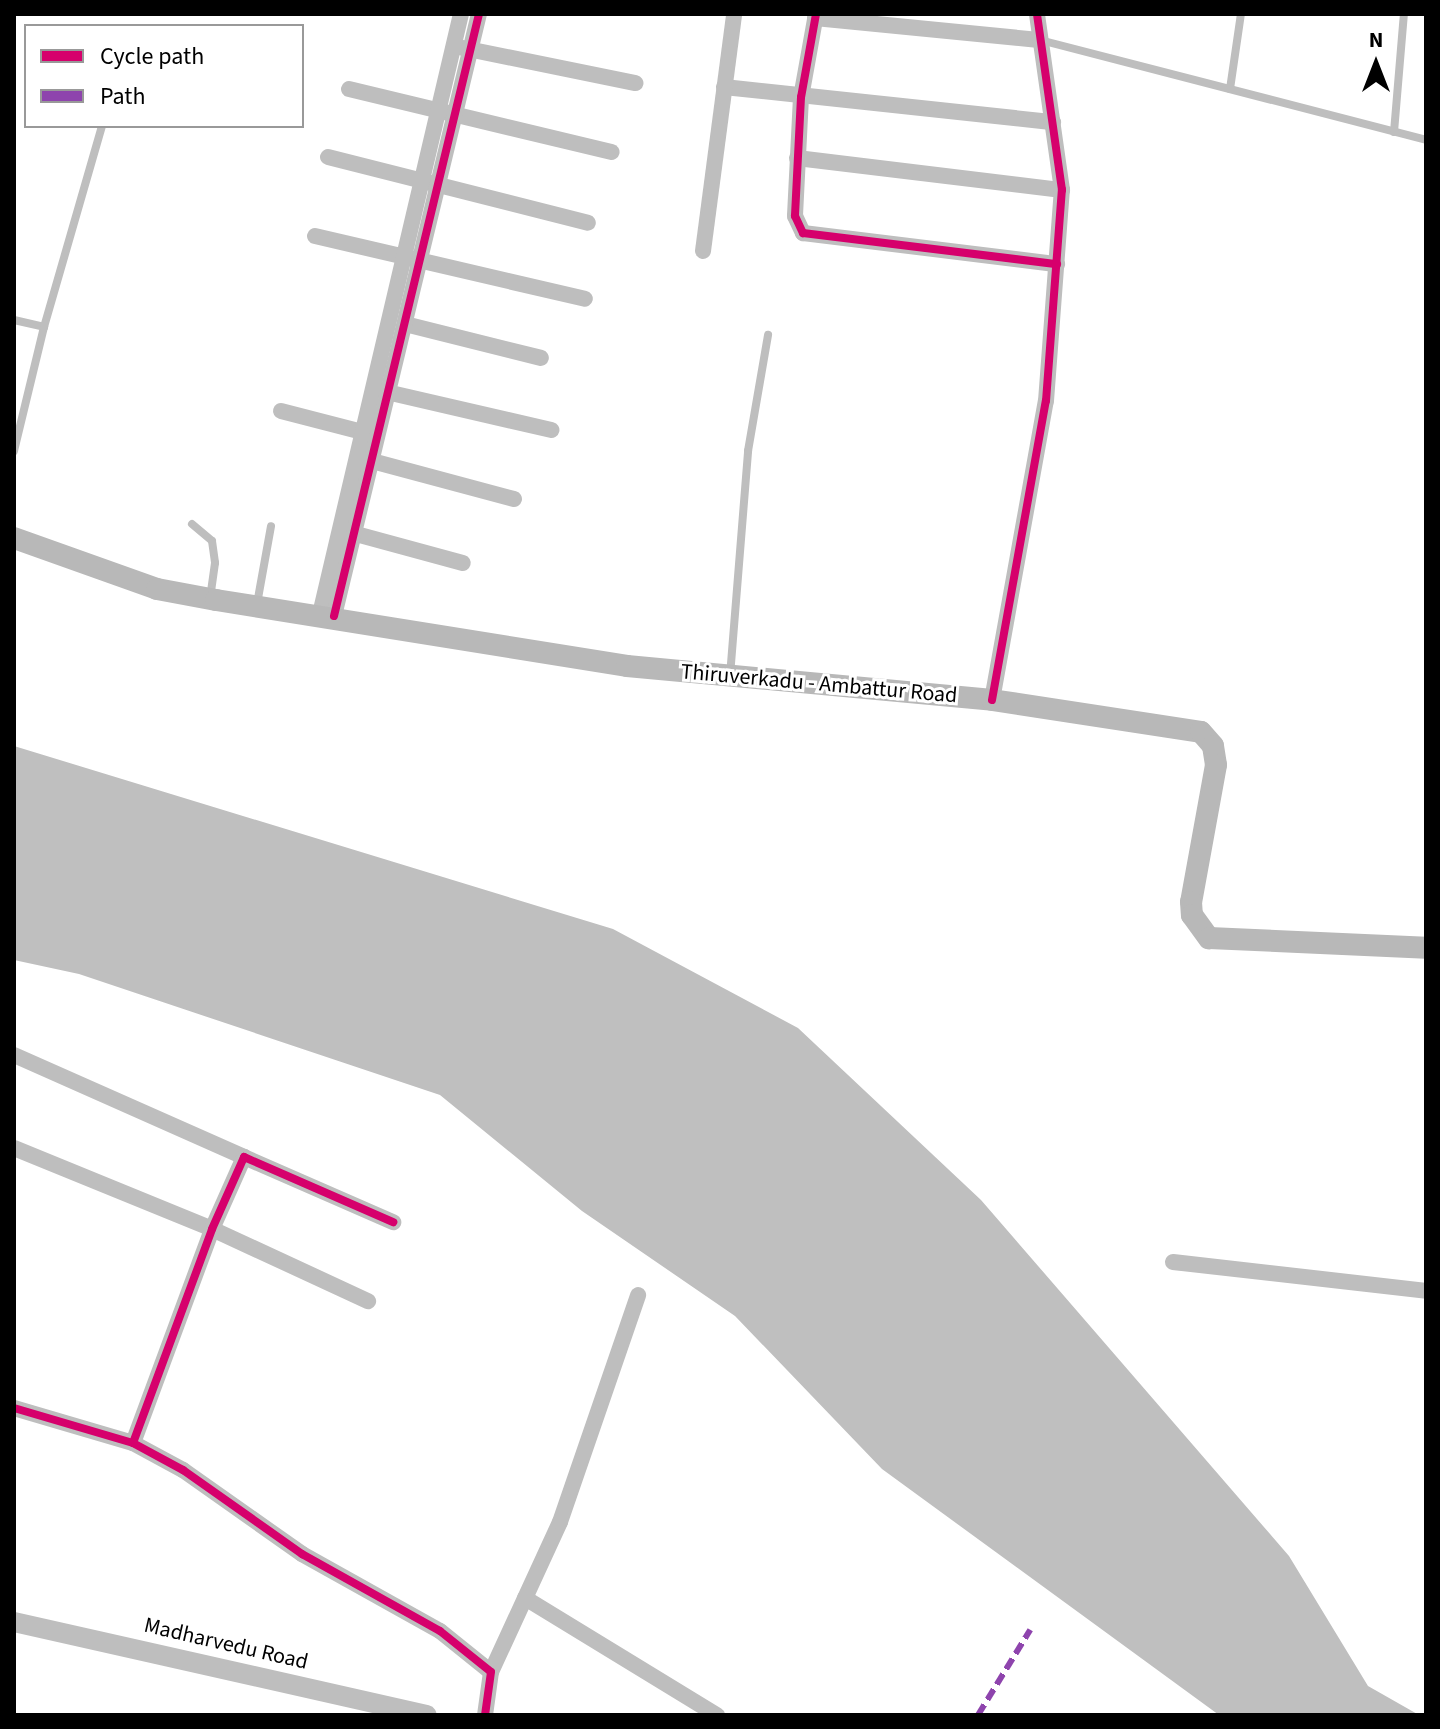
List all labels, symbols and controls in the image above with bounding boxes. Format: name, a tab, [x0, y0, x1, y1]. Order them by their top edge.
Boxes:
legend	[24, 24, 304, 128]
north arrow	[1336, 24, 1416, 104]
text: N	[1369, 24, 1383, 56]
text: Cycle path	[100, 39, 204, 74]
text: Path	[100, 79, 146, 114]
street label: Thiruverkadu - Ambattur Road	[680, 659, 958, 709]
street label: Madharvedu Road	[141, 1612, 311, 1676]

